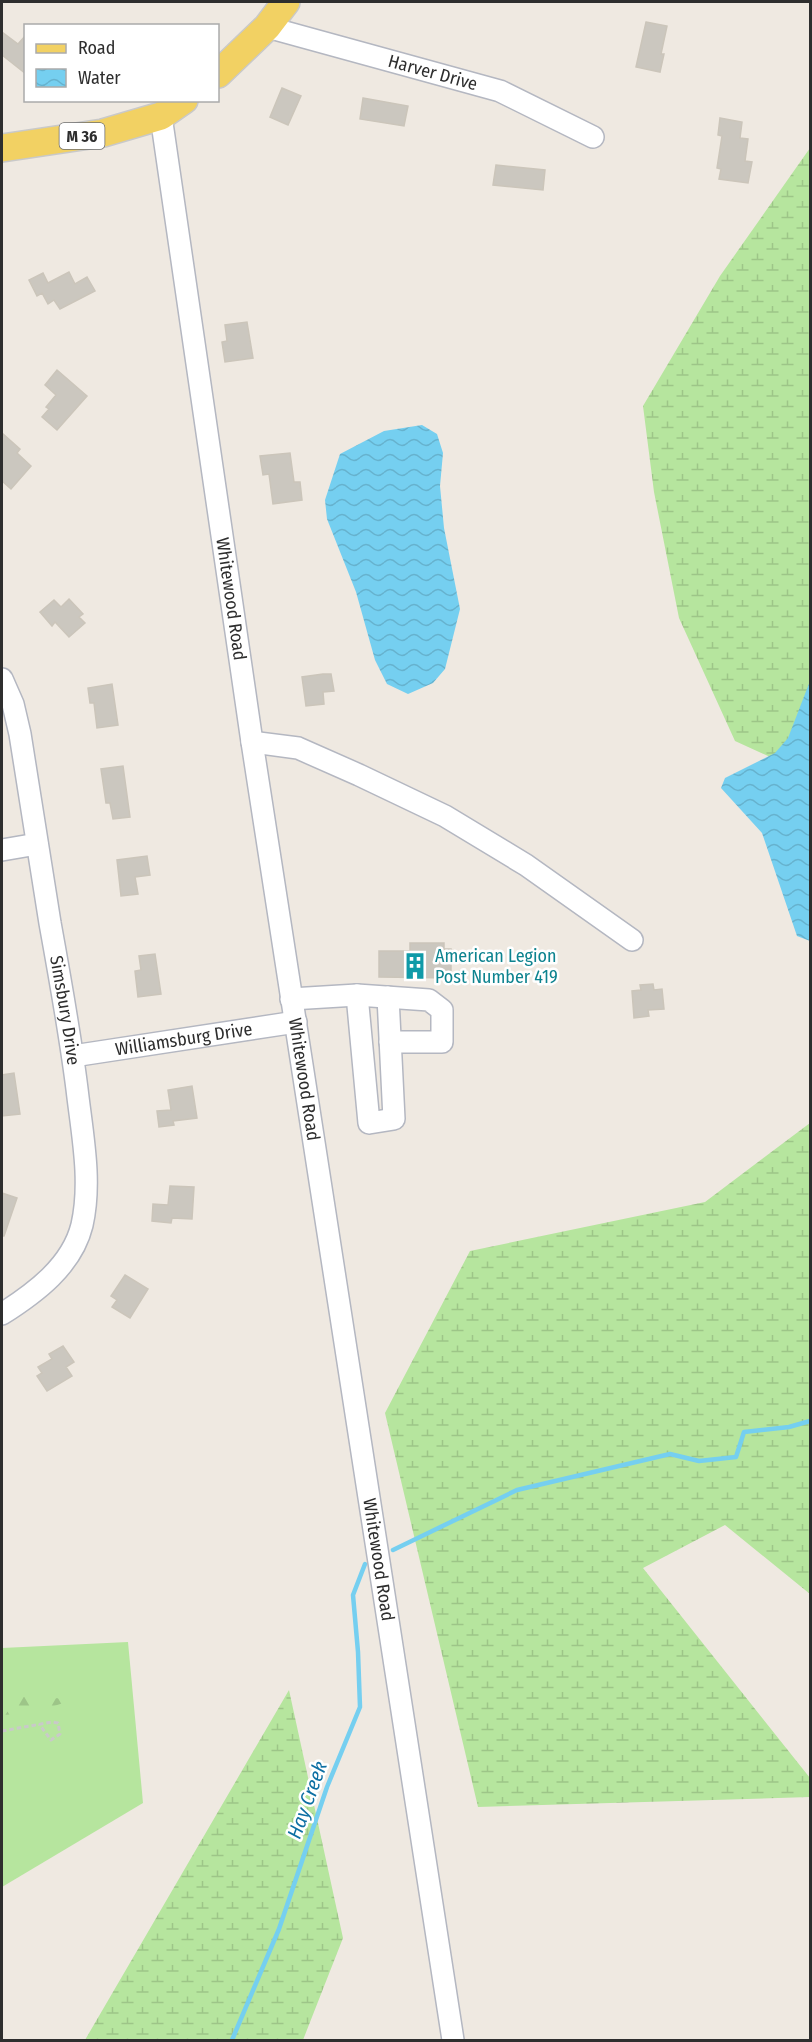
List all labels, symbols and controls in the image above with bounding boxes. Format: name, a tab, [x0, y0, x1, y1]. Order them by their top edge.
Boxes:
legend	[24, 24, 219, 102]
text: Road	[78, 37, 115, 59]
street label: Harver Drive	[386, 50, 480, 95]
text: Water	[78, 67, 121, 89]
road number: M 36	[60, 123, 104, 149]
street label: Whitewood Road	[211, 536, 251, 662]
place label: American Legion Post Number 419	[435, 945, 558, 988]
building icon: American Legion Post Number 419	[400, 951, 430, 981]
street label: Simsbury Drive	[45, 954, 85, 1067]
street label: Whitewood Road	[284, 1016, 325, 1142]
street label: Williamsburg Drive	[114, 1018, 254, 1060]
street label: Whitewood Road	[358, 1497, 399, 1623]
water label: Hay Creek	[282, 1758, 332, 1842]

